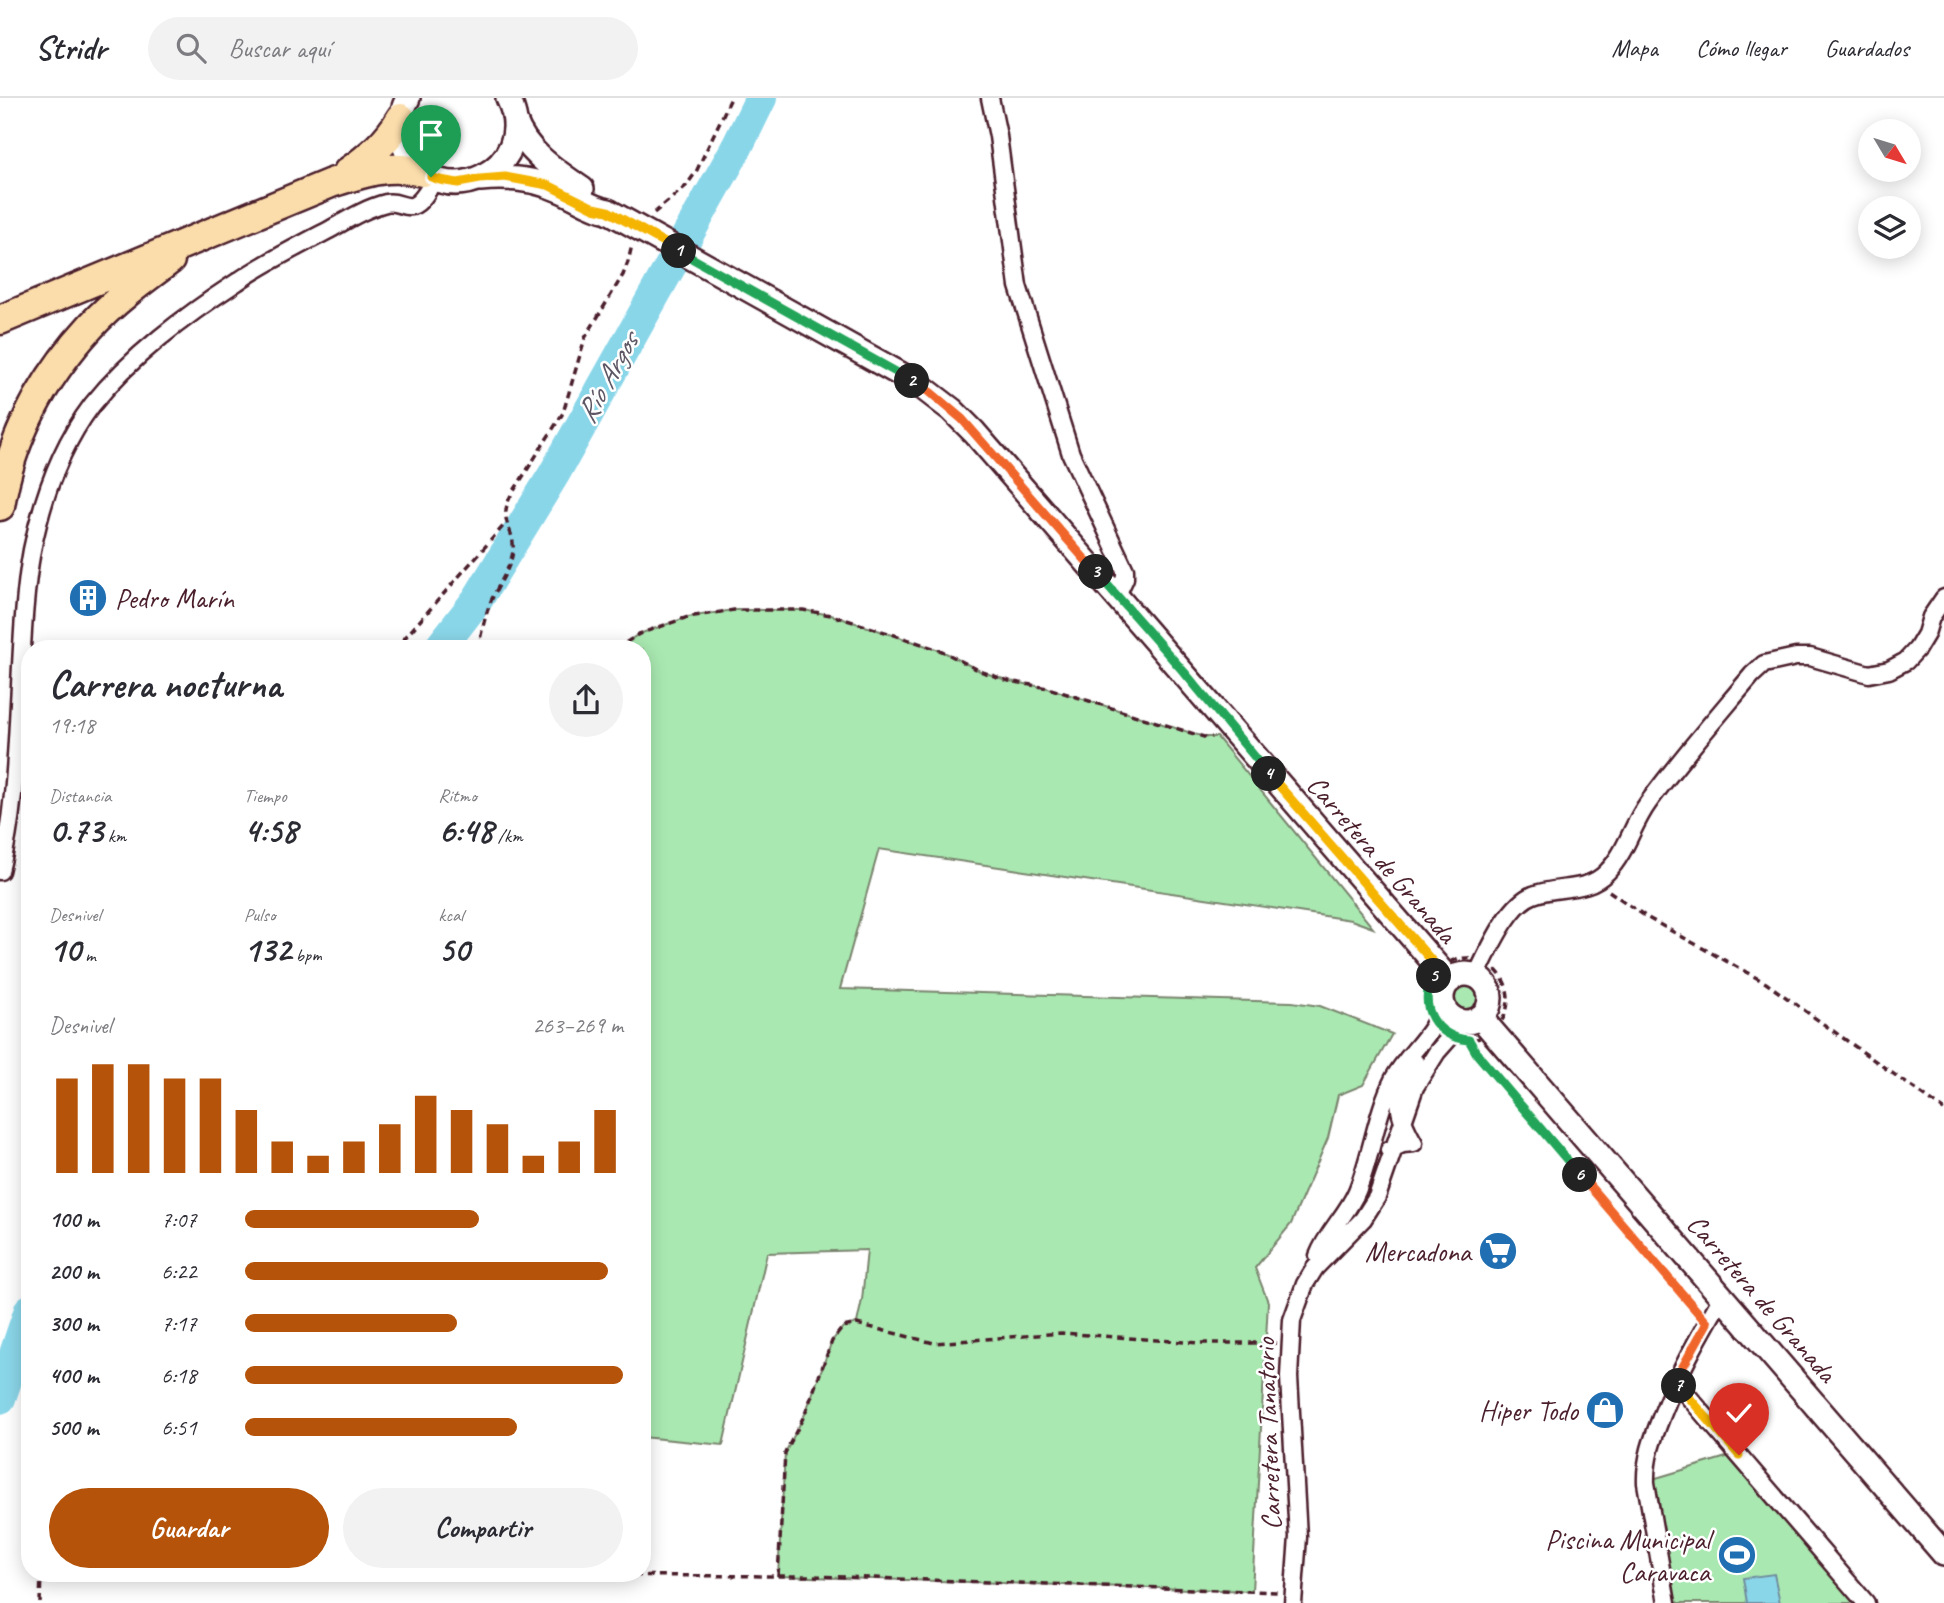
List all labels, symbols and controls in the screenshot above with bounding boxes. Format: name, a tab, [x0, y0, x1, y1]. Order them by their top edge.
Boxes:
search box	[148, 17, 638, 80]
text: Stridr	[35, 27, 106, 69]
icon: search	[172, 29, 210, 67]
text: Buscar aquí	[228, 32, 330, 65]
text: Mapa	[1611, 33, 1658, 63]
text: Cómo llegar	[1696, 33, 1787, 63]
text: Guardados	[1825, 33, 1909, 63]
pin	[401, 105, 461, 177]
icon: arrive	[412, 116, 450, 154]
north arrow	[1858, 119, 1922, 182]
map controls	[1858, 119, 1921, 259]
button: layers	[1858, 196, 1921, 259]
pin: 1	[662, 234, 696, 268]
text: 1	[674, 238, 683, 262]
water label: Río Argos	[567, 322, 649, 429]
pin: 2	[894, 364, 930, 398]
text: 2	[907, 368, 916, 392]
pin: 3	[1078, 554, 1114, 589]
text: 3	[1091, 559, 1100, 583]
building icon: Pedro Marín	[67, 577, 109, 619]
place label: Pedro Marín	[115, 581, 235, 616]
text: Carrera nocturna	[49, 661, 282, 708]
button: share	[549, 663, 623, 737]
text: 19:18	[49, 711, 95, 740]
pin: 4	[1252, 756, 1286, 792]
text: 4	[1264, 761, 1273, 785]
street label: Carretera de Granada	[1300, 768, 1466, 952]
text: Distancia	[49, 784, 111, 808]
text: Tiempo	[244, 784, 287, 808]
text: Ritmo	[438, 784, 477, 808]
text: 0.73	[49, 808, 103, 853]
text: 4:58	[244, 808, 297, 853]
text: 6:48	[438, 808, 493, 853]
text: km	[103, 824, 126, 848]
text: /km	[493, 824, 523, 848]
text: Desnivel	[49, 903, 101, 927]
text: Pulso	[244, 903, 276, 927]
text: kcal	[438, 903, 463, 927]
text: 10	[49, 927, 81, 972]
text: 132	[244, 927, 291, 972]
text: 50	[438, 927, 469, 972]
text: m	[81, 943, 96, 967]
text: bpm	[291, 943, 322, 967]
pin: 5	[1416, 958, 1452, 994]
text: 5	[1429, 963, 1438, 987]
text: Desnivel	[49, 1011, 111, 1040]
text: 263–269 m	[532, 1011, 623, 1040]
pin: 6	[1562, 1158, 1598, 1192]
text: 6	[1575, 1162, 1584, 1186]
text: 100 m	[49, 1205, 99, 1234]
text: 7:07	[161, 1205, 197, 1234]
street label: Carretera de Granada	[1680, 1207, 1846, 1391]
supermarket icon: Mercadona	[1477, 1230, 1519, 1272]
place label: Mercadona	[1365, 1234, 1473, 1269]
text: 200 m	[49, 1257, 99, 1286]
text: 6:22	[161, 1257, 197, 1286]
text: 300 m	[49, 1309, 99, 1338]
text: 7:17	[161, 1309, 197, 1338]
street label: Carretera Tanatorio	[1247, 1335, 1289, 1531]
text: 400 m	[49, 1361, 99, 1390]
text: 6:18	[161, 1361, 197, 1390]
pin: 7	[1662, 1368, 1696, 1404]
text: 7	[1674, 1373, 1683, 1397]
pin	[1709, 1383, 1769, 1455]
shop icon: Hiper Todo	[1584, 1389, 1626, 1431]
place label: Hiper Todo	[1479, 1393, 1580, 1428]
icon: check	[1720, 1394, 1758, 1432]
text: 500 m	[49, 1413, 98, 1442]
text: 6:51	[161, 1413, 197, 1442]
button: Guardar	[49, 1488, 329, 1568]
button: Compartir	[343, 1488, 623, 1568]
place label: Piscina Municipal Caravaca	[1545, 1522, 1715, 1589]
sports icon: Piscina Municipal Caravaca	[1716, 1534, 1758, 1576]

